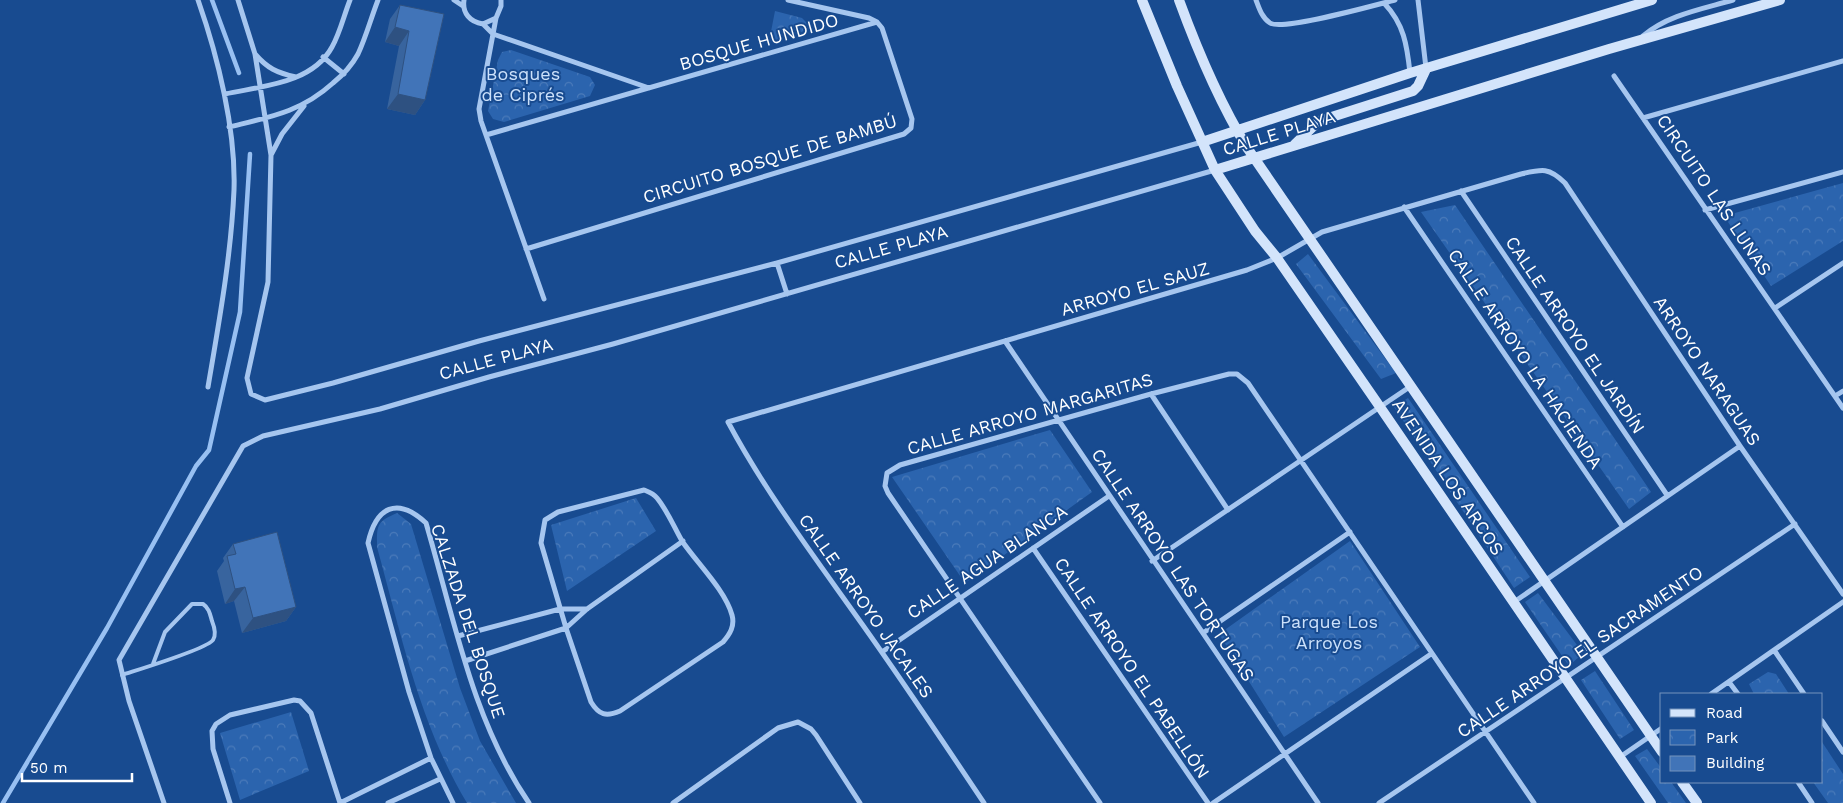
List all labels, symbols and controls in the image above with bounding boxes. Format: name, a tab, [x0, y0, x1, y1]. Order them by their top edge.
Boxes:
street label: BOSQUE HUNDIDO	[677, 9, 841, 74]
park label: Bosques de Ciprés	[481, 63, 565, 105]
street label: CALLE PLAYA	[1220, 105, 1338, 160]
street label: CIRCUITO BOSQUE DE BAMBÚ	[640, 110, 899, 207]
street label: CIRCUITO LAS LUNAS	[1653, 110, 1776, 279]
street label: CALLE PLAYA	[832, 220, 950, 273]
street label: CALLE ARROYO EL JARDÍN	[1501, 232, 1649, 437]
street label: CALLE ARROYO LA HACIENDA	[1444, 245, 1607, 473]
street label: ARROYO EL SAUZ	[1058, 257, 1211, 320]
street label: ARROYO NARAGUAS	[1650, 292, 1765, 449]
street label: CALLE PLAYA	[437, 333, 555, 384]
street label: CALLE ARROYO MARGARITAS	[904, 368, 1155, 459]
street label: AVENIDA LOS ARCOS	[1388, 394, 1509, 559]
street label: CALLE ARROYO LAS TORTUGAS	[1087, 444, 1259, 685]
street label: CALLE AGUA BLANCA	[903, 500, 1071, 623]
street label: CALLE ARROYO JACALES	[795, 510, 938, 702]
street label: CALZADA DEL BOSQUE	[427, 521, 510, 721]
street label: CALLE ARROYO EL PABELLÓN	[1050, 553, 1214, 782]
street label: CALLE ARROYO EL SACRAMENTO	[1453, 561, 1707, 742]
park label: Parque Los Arroyos	[1280, 611, 1378, 653]
legend	[1660, 693, 1823, 783]
text: Road	[1706, 704, 1743, 722]
text: Park	[1706, 729, 1739, 747]
scale bar	[22, 750, 132, 782]
text: Building	[1706, 754, 1764, 772]
text: 50 m	[30, 759, 67, 777]

